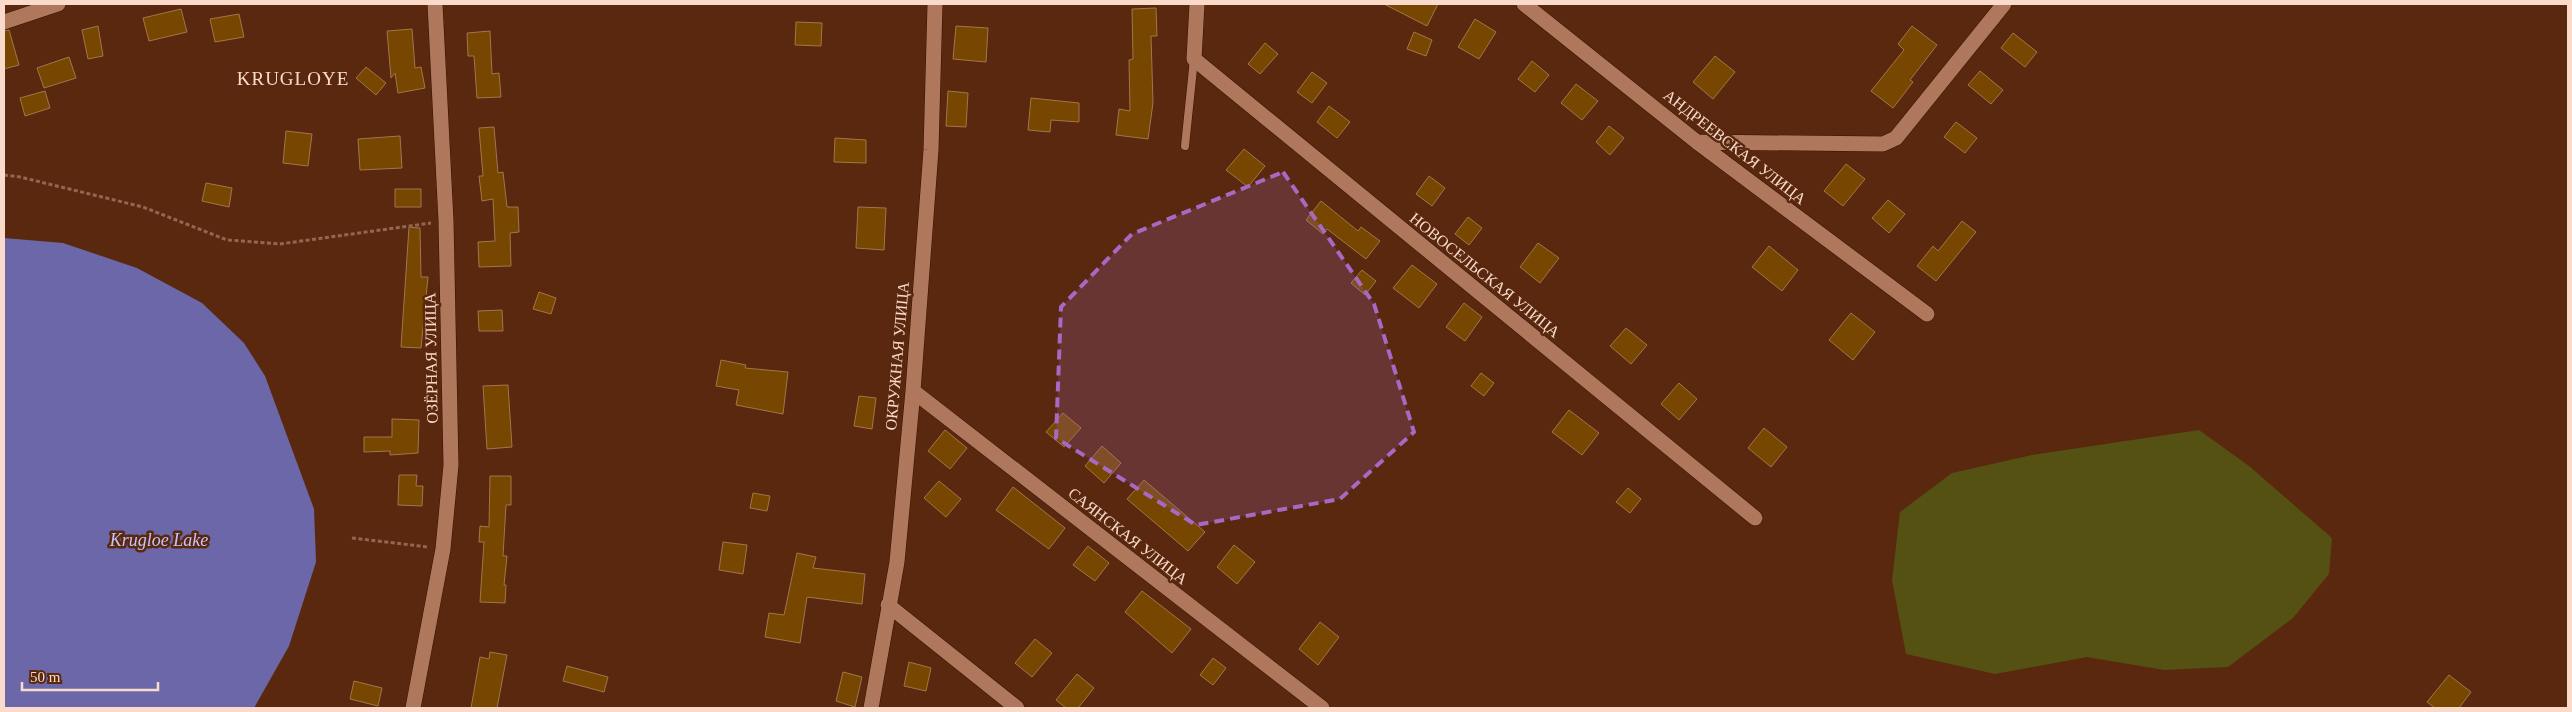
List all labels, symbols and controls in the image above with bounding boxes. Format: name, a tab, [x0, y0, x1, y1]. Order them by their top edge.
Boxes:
district label: KRUGLOYE	[237, 68, 349, 89]
street label: АНДРЕЕВСКАЯ УЛИЦА	[1660, 86, 1810, 209]
street label: НОВОСЕЛЬСКАЯ УЛИЦА	[1406, 209, 1564, 342]
street label: ОКРУЖНАЯ УЛИЦА	[882, 280, 913, 431]
street label: ОЗЁРНАЯ УЛИЦА	[421, 292, 442, 424]
street label: САЯНСКАЯ УЛИЦА	[1065, 484, 1191, 589]
water label: Krugloe Lake	[109, 530, 208, 550]
scale bar	[22, 660, 159, 692]
text: 50 m	[30, 669, 61, 685]

